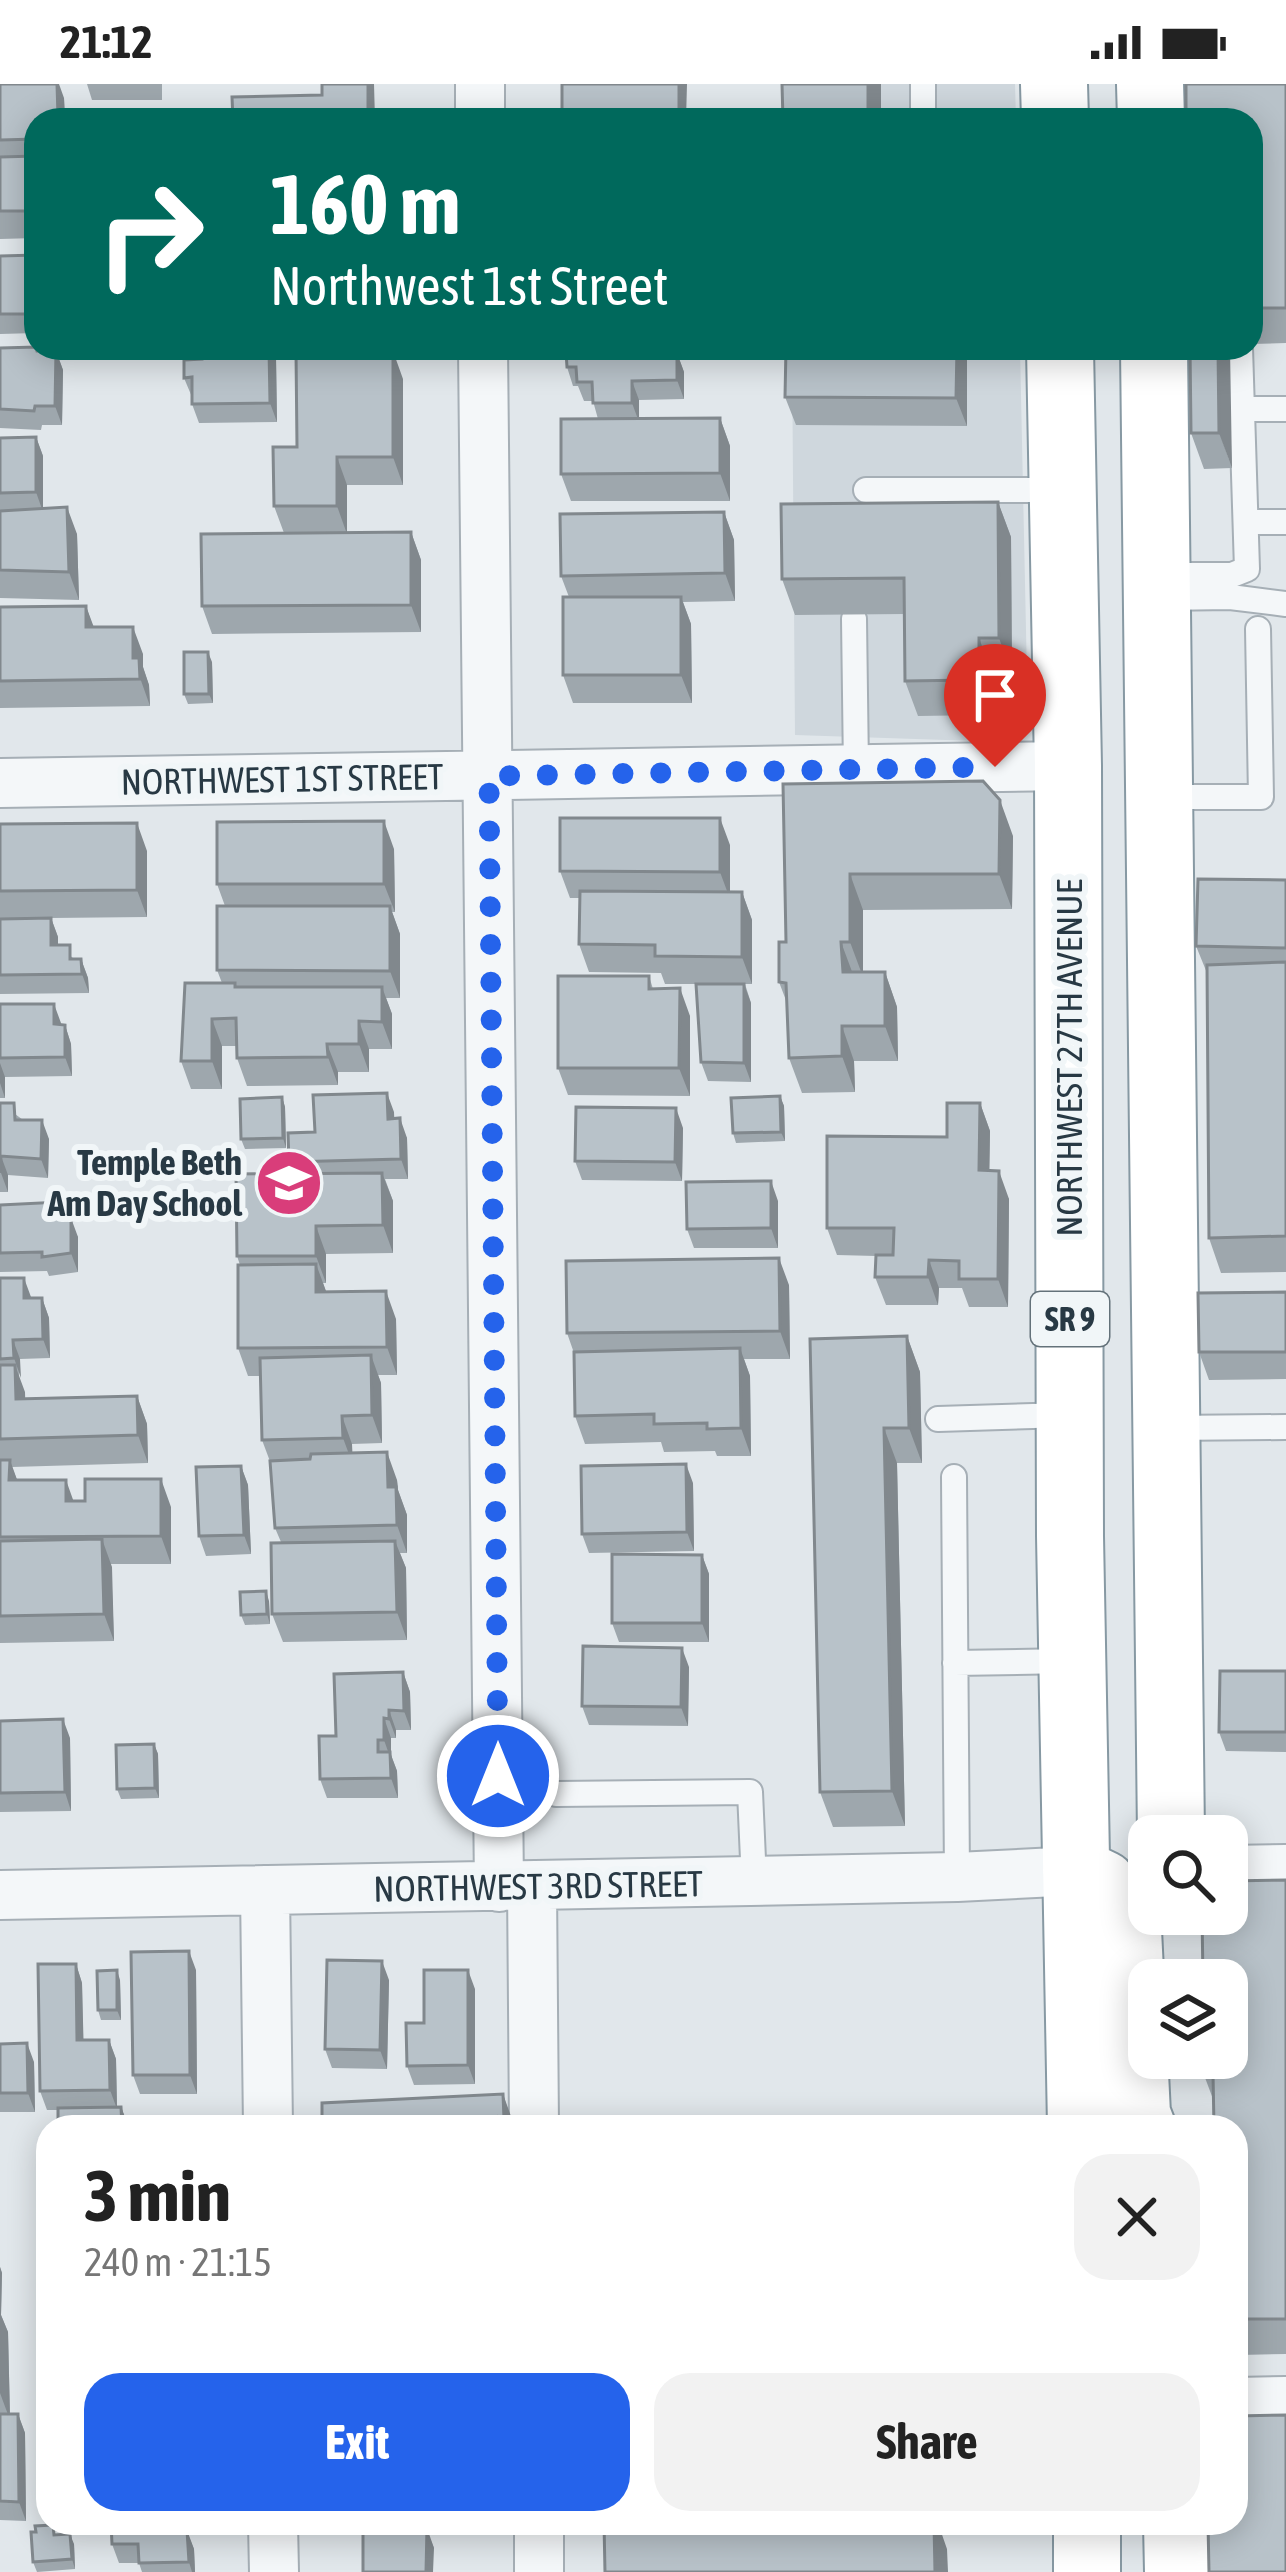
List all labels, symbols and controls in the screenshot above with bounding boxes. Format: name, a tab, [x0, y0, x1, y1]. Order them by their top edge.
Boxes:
text: 21:12	[60, 16, 153, 68]
icon: right	[72, 156, 228, 312]
text: 160 m	[270, 156, 460, 252]
text: Northwest 1st Street	[270, 255, 668, 316]
pin	[944, 644, 1046, 767]
icon: arrive	[962, 662, 1028, 728]
street label: NORTHWEST 1ST STREET	[120, 755, 444, 803]
street label: NORTHWEST 27TH AVENUE	[1048, 879, 1090, 1237]
place label: Temple Beth Am Day School	[47, 1141, 242, 1224]
school or university icon: Temple Beth Am Day School	[254, 1148, 324, 1218]
road number: SR 9	[1031, 1292, 1109, 1346]
position arrow	[435, 1713, 561, 1839]
map controls	[1128, 1815, 1248, 2079]
button: search	[1128, 1815, 1248, 1935]
street label: NORTHWEST 3RD STREET	[373, 1862, 703, 1910]
button: layers	[1128, 1959, 1248, 2079]
text: 3 min	[84, 2154, 231, 2236]
button: close	[1074, 2154, 1200, 2280]
text: 240 m · 21:15	[84, 2240, 272, 2284]
button: Exit	[84, 2373, 630, 2511]
button: Share	[654, 2373, 1200, 2511]

